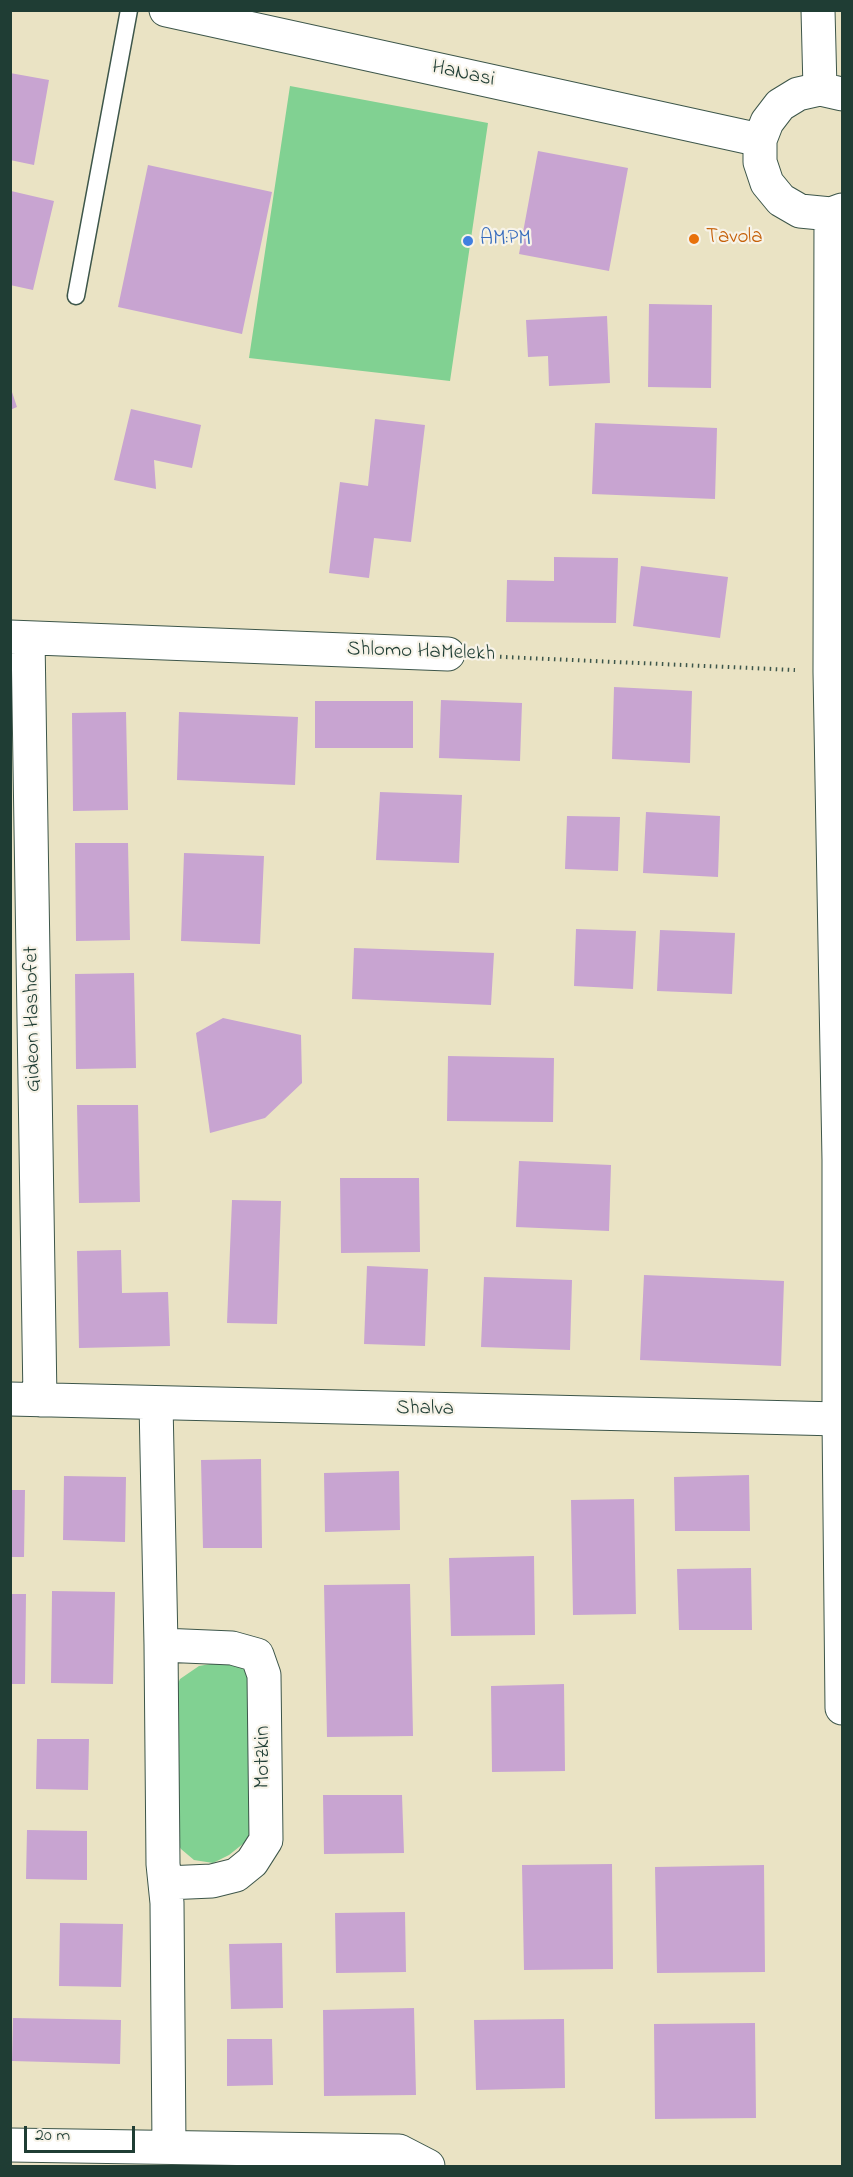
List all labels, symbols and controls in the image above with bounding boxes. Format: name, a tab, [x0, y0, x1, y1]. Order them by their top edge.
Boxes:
street label: HaNasi	[429, 56, 497, 94]
place label: Tavola	[706, 226, 763, 252]
place label: AM:PM	[480, 228, 531, 254]
marker: Tavola	[687, 232, 701, 246]
marker: AM:PM	[461, 234, 475, 248]
street label: Shlomo HaMelekh	[347, 638, 495, 668]
street label: Gideon Hashofet	[20, 946, 48, 1092]
street label: Shalva	[396, 1397, 454, 1423]
street label: Motzkin	[252, 1726, 278, 1788]
scale bar	[27, 2114, 138, 2152]
text: 20 m	[35, 2123, 70, 2149]

